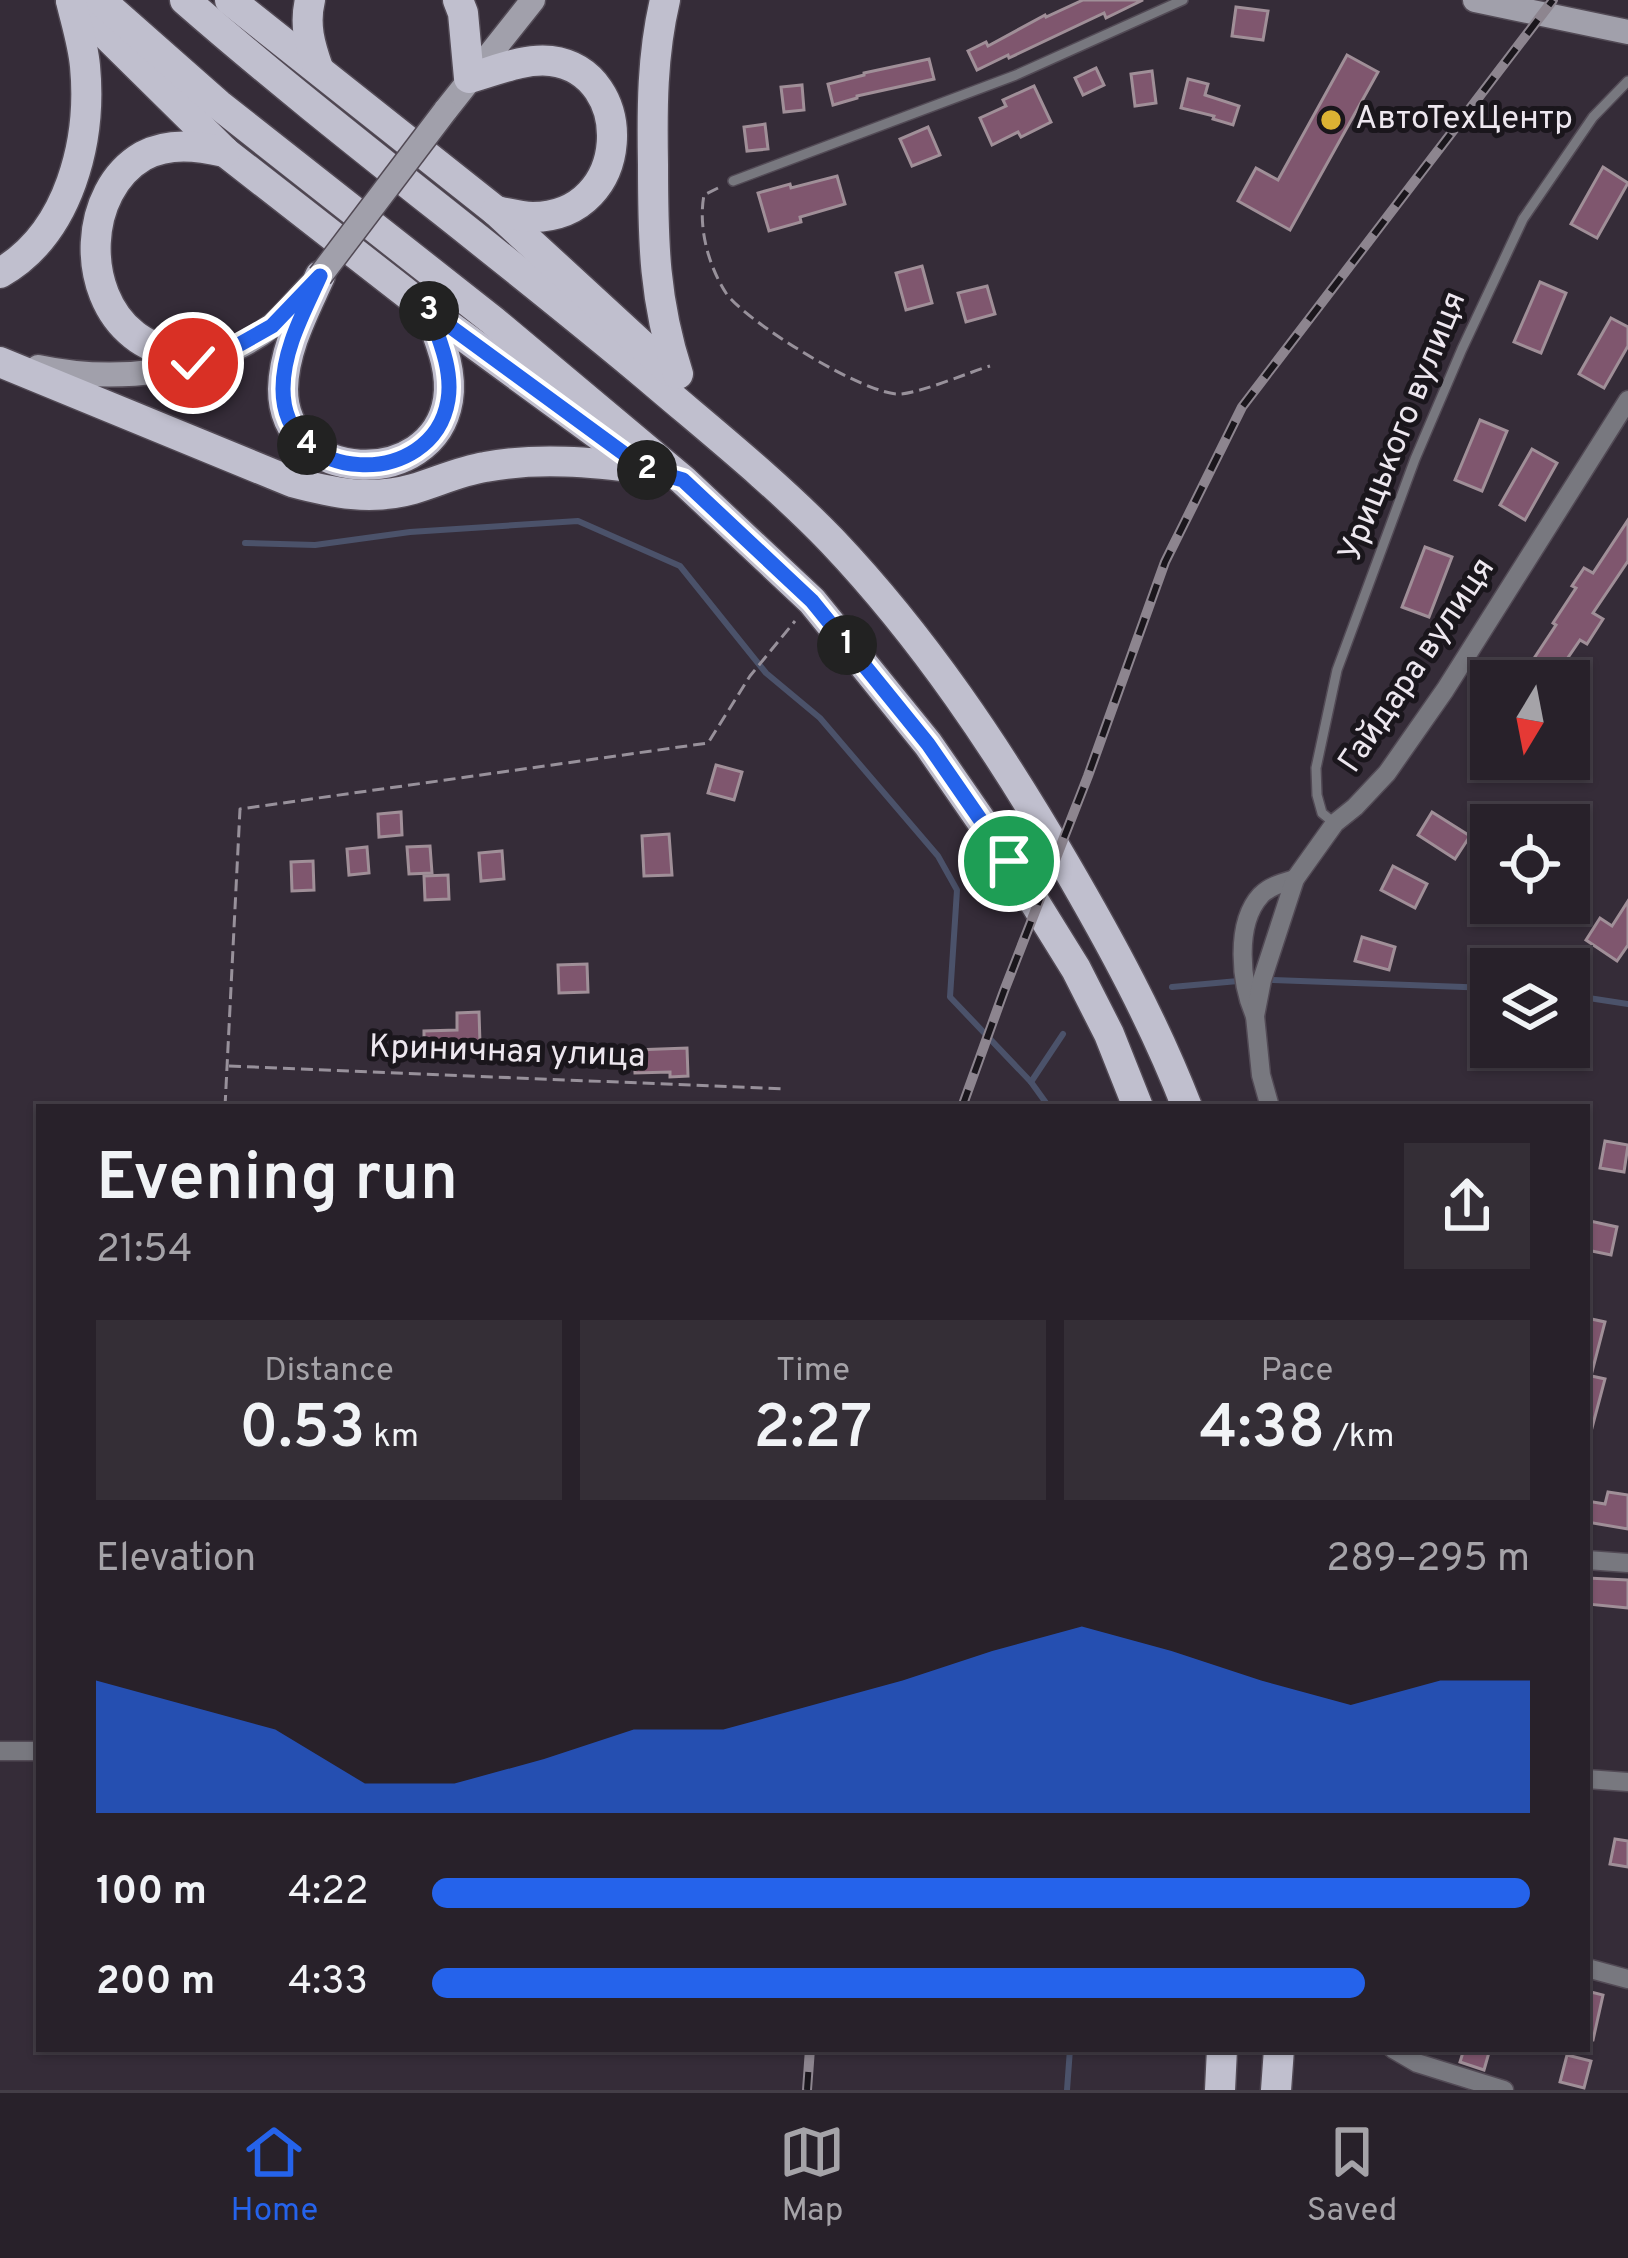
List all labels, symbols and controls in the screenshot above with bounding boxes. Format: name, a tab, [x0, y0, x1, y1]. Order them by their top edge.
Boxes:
place label: АвтоТехЦентр	[1355, 99, 1573, 141]
marker: АвтоТехЦентр	[1318, 107, 1344, 133]
pin: 3	[399, 281, 459, 341]
street label: Урицького вулиця	[1331, 286, 1477, 568]
text: 3	[419, 290, 439, 332]
pin	[142, 312, 244, 414]
icon: check	[160, 330, 226, 396]
pin: 4	[277, 415, 337, 475]
text: 4	[296, 424, 318, 466]
pin: 2	[617, 440, 677, 500]
text: 2	[637, 449, 657, 491]
street label: Гайдара вулиця	[1330, 550, 1506, 782]
pin: 1	[817, 615, 877, 675]
text: 1	[840, 624, 854, 666]
north arrow	[1470, 660, 1590, 780]
map controls	[1470, 660, 1590, 1068]
button: locate	[1470, 804, 1590, 924]
pin	[958, 810, 1060, 912]
icon: arrive	[976, 828, 1042, 894]
button: layers	[1470, 948, 1590, 1068]
street label: Криничная улица	[368, 1027, 646, 1079]
text: Evening run	[96, 1140, 458, 1223]
button: share	[1404, 1143, 1530, 1269]
text: 21:54	[96, 1227, 192, 1276]
text: Distance	[264, 1351, 394, 1393]
text: Time	[776, 1351, 850, 1393]
text: Pace	[1261, 1351, 1333, 1393]
text: 0.53	[239, 1393, 365, 1469]
text: 2:27	[754, 1393, 872, 1469]
text: 4:38	[1199, 1393, 1325, 1469]
text: km	[365, 1417, 419, 1459]
text: /km	[1325, 1417, 1395, 1459]
text: Elevation	[96, 1536, 256, 1585]
text: 289–295 m	[1326, 1536, 1530, 1585]
text: 100 m	[96, 1869, 207, 1918]
text: 4:22	[288, 1869, 369, 1918]
text: 200 m	[96, 1959, 215, 2008]
text: 4:33	[288, 1959, 368, 2008]
tab: Home	[231, 2119, 318, 2233]
tab: Map	[779, 2119, 845, 2233]
tab: Saved	[1307, 2119, 1397, 2233]

